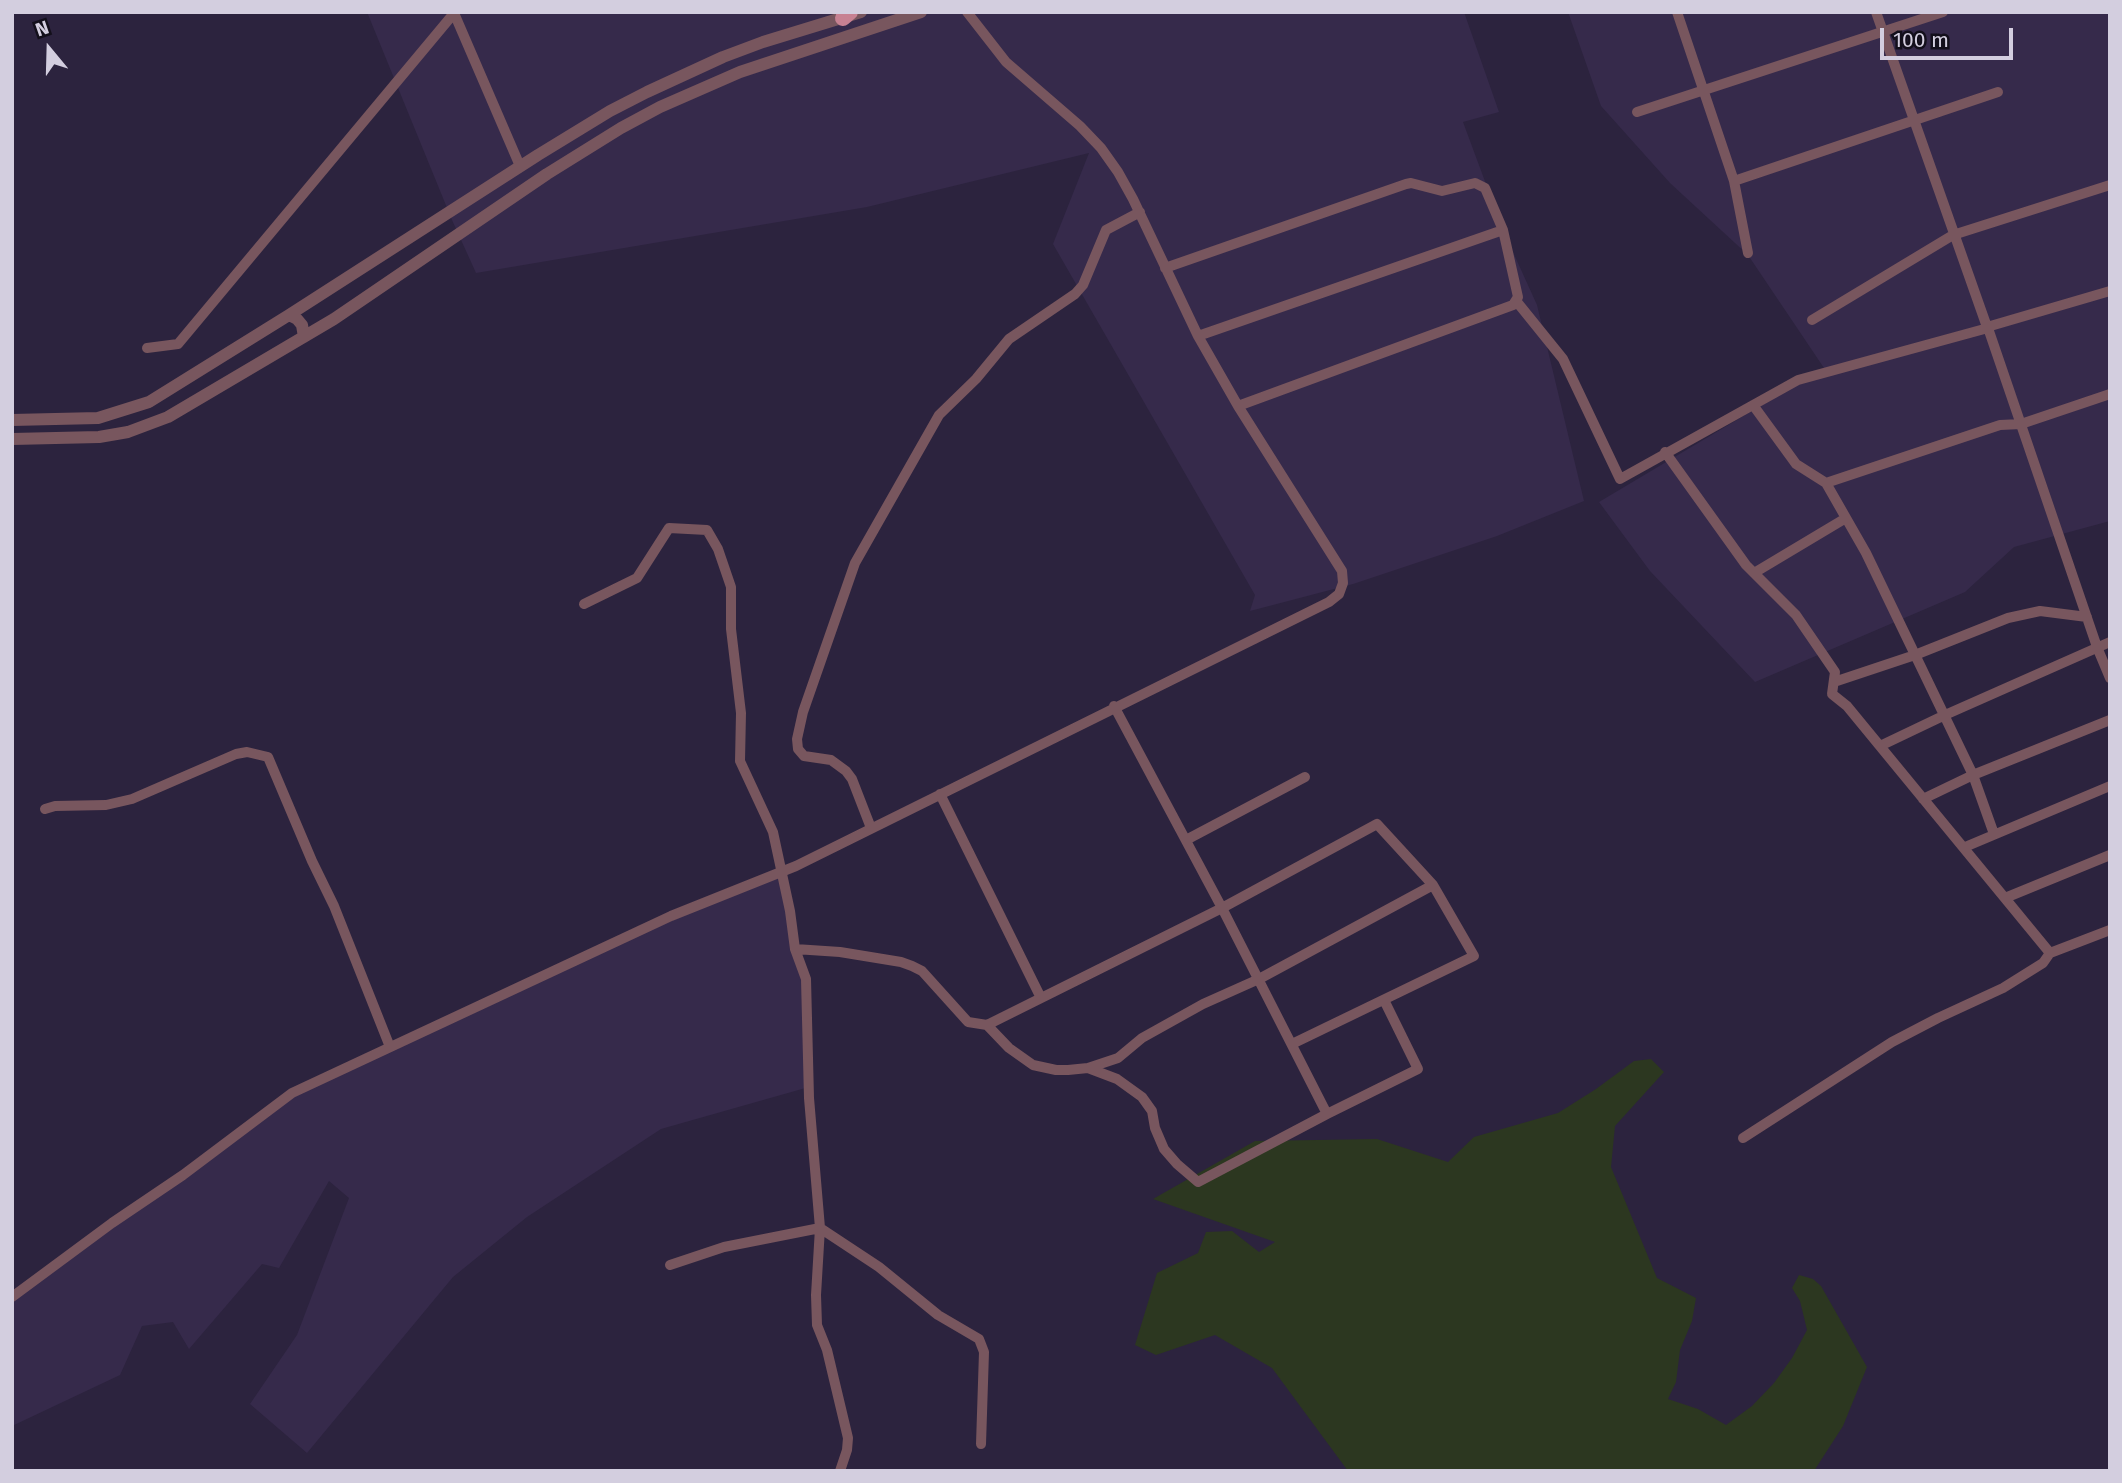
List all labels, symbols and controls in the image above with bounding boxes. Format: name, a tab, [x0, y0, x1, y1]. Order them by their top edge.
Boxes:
north arrow	[14, 14, 84, 84]
scale bar	[1884, 14, 2017, 58]
text: N	[32, 16, 52, 42]
text: 100 m	[1893, 27, 1949, 53]

